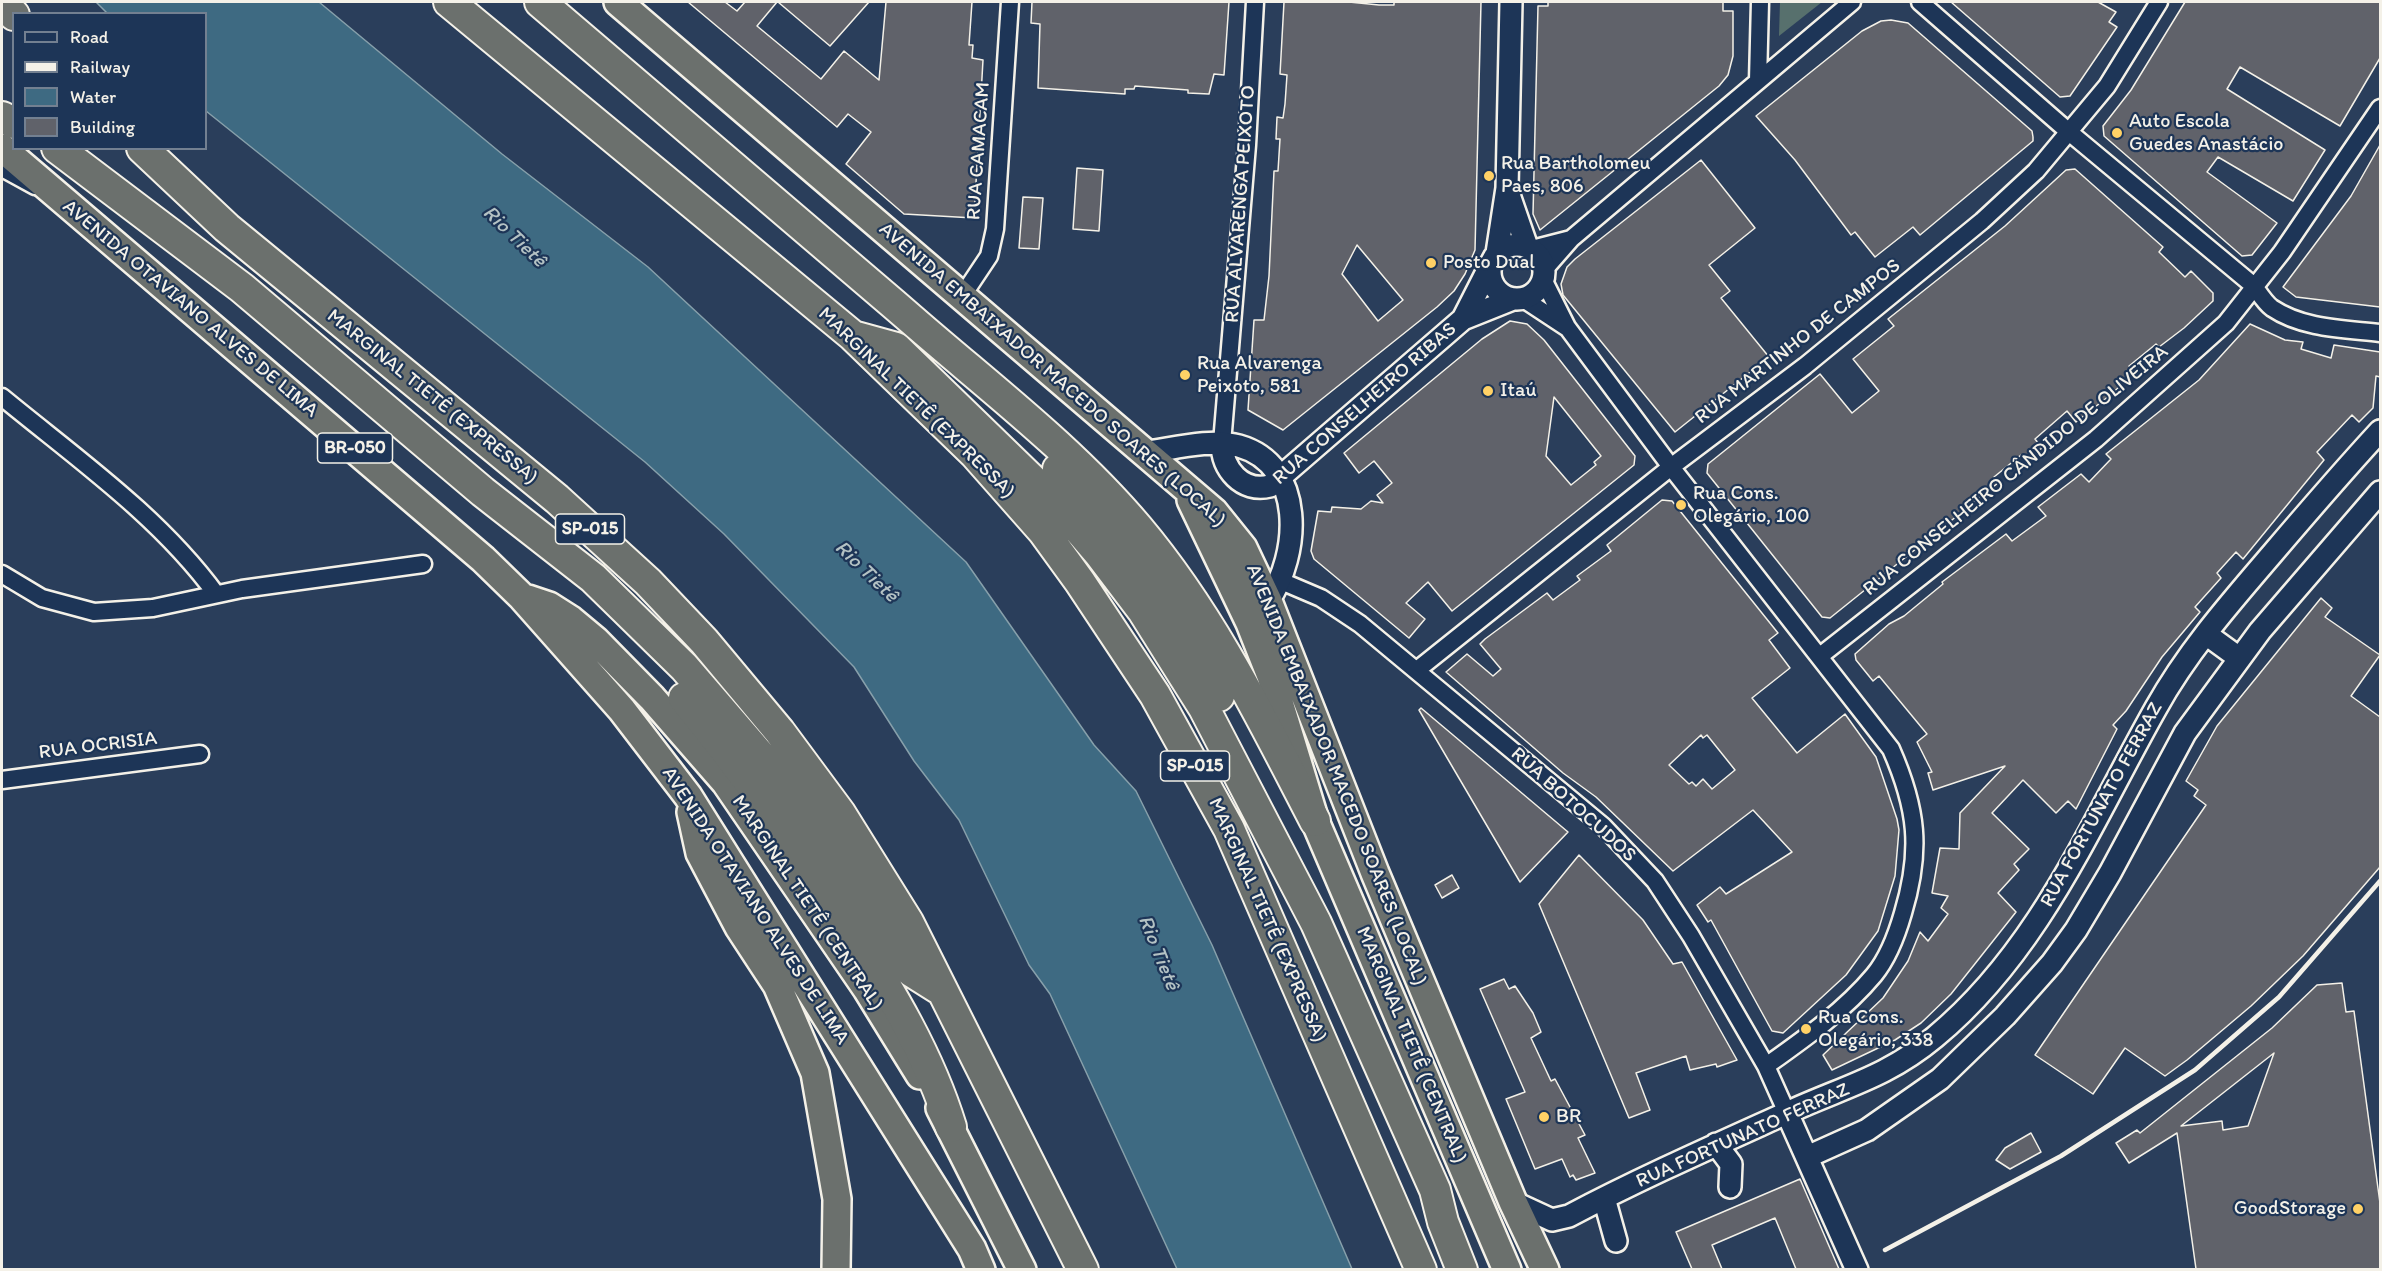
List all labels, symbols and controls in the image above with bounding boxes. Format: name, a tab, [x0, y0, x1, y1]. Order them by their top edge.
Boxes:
legend	[12, 12, 207, 150]
text: Road	[70, 26, 109, 48]
text: Railway	[70, 56, 130, 78]
street label: RUA CAMACAM	[962, 81, 996, 221]
street label: RUA ALVARENGA PEIXOTO	[1221, 84, 1261, 324]
text: Water	[70, 86, 116, 108]
place label: Auto Escola Guedes Anastácio	[2129, 110, 2283, 157]
text: Building	[70, 116, 135, 138]
marker: Auto Escola Guedes Anastácio	[2110, 126, 2124, 140]
place label: Rua Bartholomeu Paes, 806	[1501, 152, 1650, 199]
marker: Rua Bartholomeu Paes, 806	[1482, 169, 1496, 183]
street label: AVENIDA OTAVIANO ALVES DE LIMA	[57, 195, 323, 423]
water label: Rio Tietê	[477, 201, 551, 273]
street label: AVENIDA EMBAIXADOR MACEDO SOARES (LOCAL)	[874, 218, 1230, 532]
place label: Posto Dual	[1443, 251, 1535, 275]
street label: RUA MARTINHO DE CAMPOS	[1690, 254, 1906, 430]
marker: Posto Dual	[1424, 256, 1438, 270]
street label: MARGINAL TIETÊ (EXPRESSA)	[813, 302, 1019, 504]
street label: MARGINAL TIETÊ (EXPRESSA)	[322, 304, 542, 490]
street label: RUA CONSELHEIRO RIBAS	[1268, 318, 1462, 490]
street label: RUA CONSELHEIRO CÂNDIDO DE OLIVEIRA	[1859, 340, 2173, 602]
place label: Rua Alvarenga Peixoto, 581	[1197, 352, 1322, 399]
marker: Rua Alvarenga Peixoto, 581	[1178, 368, 1192, 382]
place label: Itaú	[1500, 379, 1536, 403]
marker: Itaú	[1481, 384, 1495, 398]
road number: BR-050	[318, 433, 392, 463]
place label: Rua Cons. Olegário, 100	[1693, 482, 1810, 529]
marker: Rua Cons. Olegário, 100	[1674, 498, 1688, 512]
road number: SP-015	[556, 514, 624, 544]
water label: Rio Tietê	[829, 536, 903, 608]
street label: AVENIDA EMBAIXADOR MACEDO SOARES (LOCAL)	[1240, 561, 1432, 989]
street label: RUA FORTUNATO FERRAZ	[2036, 698, 2168, 912]
street label: RUA OCRISIA	[37, 727, 159, 765]
street label: RUA BOTOCUDOS	[1505, 742, 1641, 868]
road number: SP-015	[1160, 751, 1230, 781]
street label: AVENIDA OTAVIANO ALVES DE LIMA	[656, 763, 854, 1049]
street label: MARGINAL TIETÊ (CENTRAL)	[726, 791, 888, 1015]
street label: MARGINAL TIETÊ (EXPRESSA)	[1202, 794, 1332, 1046]
water label: Rio Tietê	[1132, 912, 1184, 994]
street label: MARGINAL TIETÊ (CENTRAL)	[1350, 923, 1472, 1167]
place label: Rua Cons. Olegário, 338	[1818, 1006, 1933, 1053]
marker: Rua Cons. Olegário, 338	[1799, 1022, 1813, 1036]
street label: RUA FORTUNATO FERRAZ	[1633, 1078, 1853, 1194]
place label: BR	[1556, 1105, 1581, 1129]
marker: BR	[1537, 1110, 1551, 1124]
place label: GoodStorage	[2234, 1197, 2346, 1221]
marker: GoodStorage	[2351, 1202, 2365, 1216]

